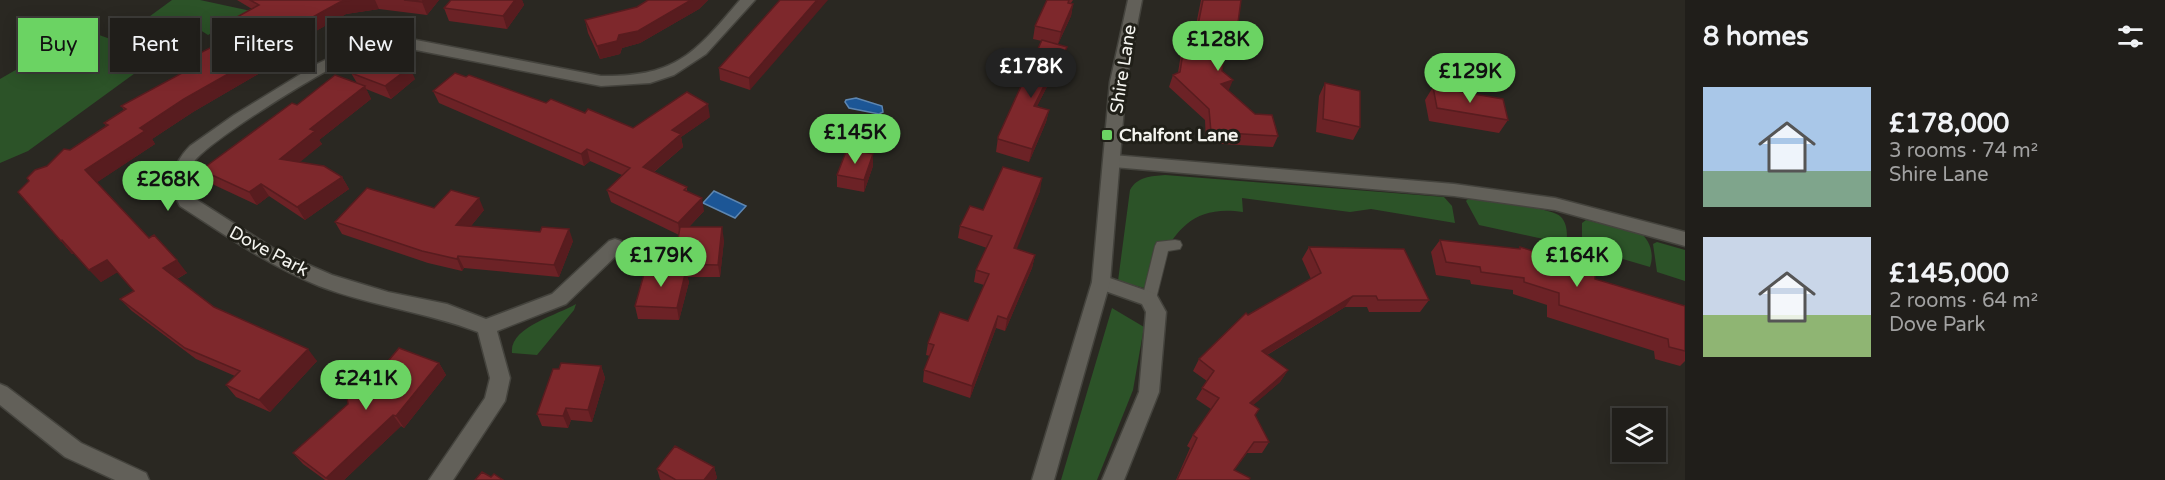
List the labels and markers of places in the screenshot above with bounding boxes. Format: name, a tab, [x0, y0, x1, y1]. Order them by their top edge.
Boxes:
pin: £128K	[1176, 21, 1260, 72]
pin: £178K	[989, 48, 1073, 99]
pin: £129K	[1428, 53, 1512, 104]
pin: £145K	[813, 114, 897, 165]
place label: Chalfont Lane	[1119, 124, 1238, 146]
marker: Chalfont Lane	[1100, 128, 1114, 142]
pin: £268K	[126, 161, 210, 212]
pin: £179K	[619, 237, 703, 288]
pin: £164K	[1535, 237, 1619, 288]
pin: £241K	[324, 360, 408, 411]

